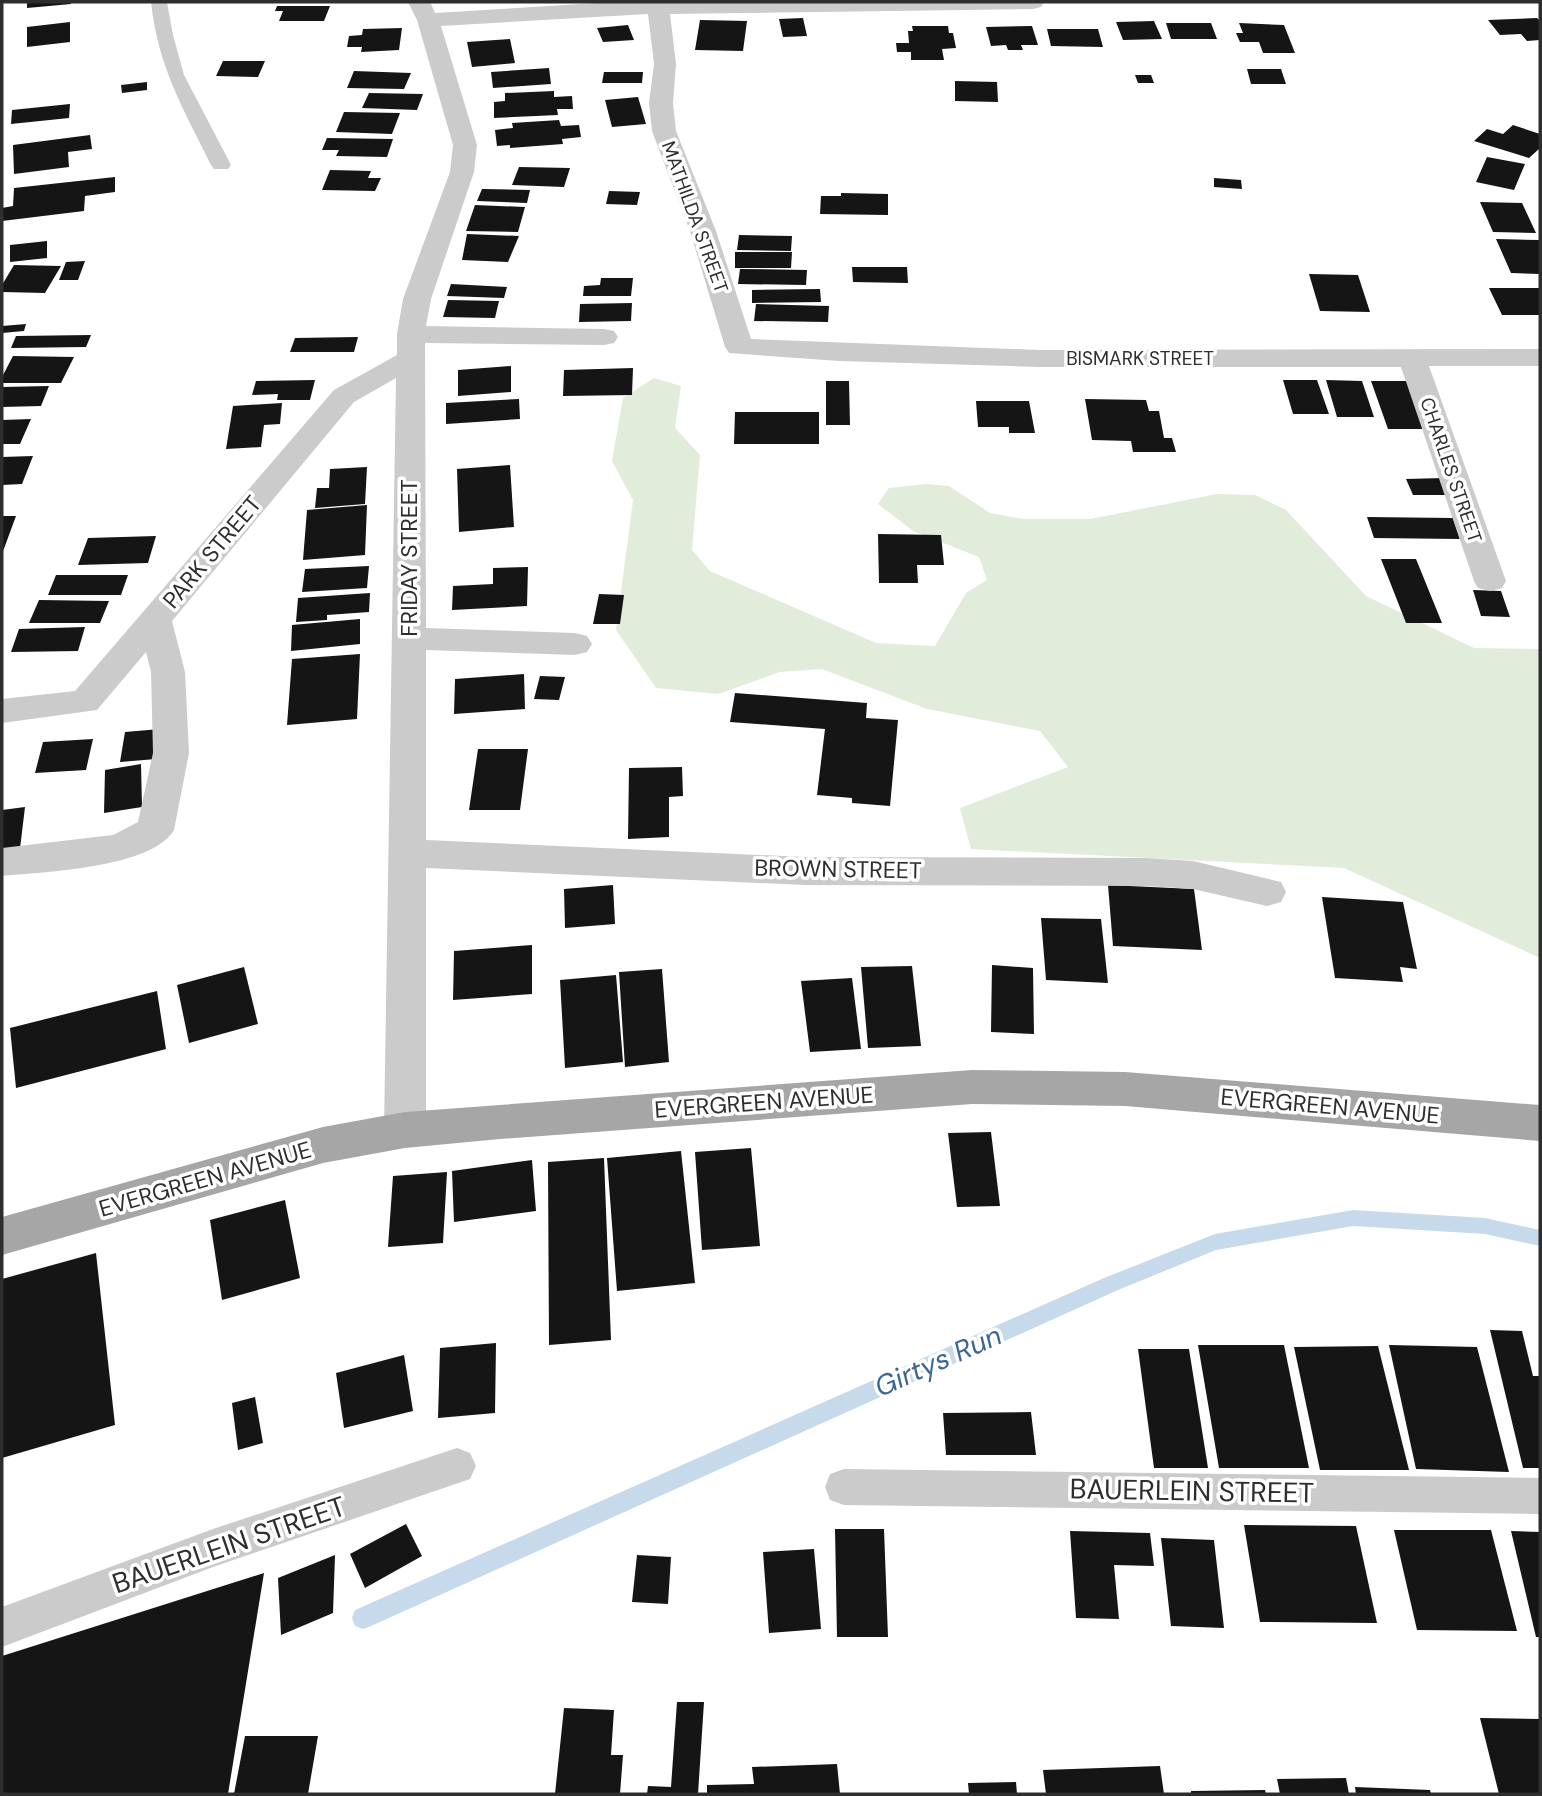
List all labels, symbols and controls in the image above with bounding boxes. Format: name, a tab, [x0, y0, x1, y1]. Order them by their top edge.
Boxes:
street label: MATHILDA STREET	[656, 138, 734, 297]
street label: BISMARK STREET	[1066, 346, 1214, 371]
street label: CHARLES STREET	[1414, 394, 1488, 546]
street label: FRIDAY STREET	[394, 479, 424, 637]
street label: PARK STREET	[156, 489, 268, 615]
street label: BROWN STREET	[754, 853, 922, 885]
street label: EVERGREEN AVENUE	[653, 1079, 875, 1125]
street label: EVERGREEN AVENUE	[1219, 1081, 1441, 1131]
street label: EVERGREEN AVENUE	[95, 1134, 315, 1224]
water label: Girtys Run	[869, 1317, 1007, 1405]
street label: BAUERLEIN STREET	[1069, 1470, 1315, 1512]
street label: BAUERLEIN STREET	[107, 1488, 351, 1602]

